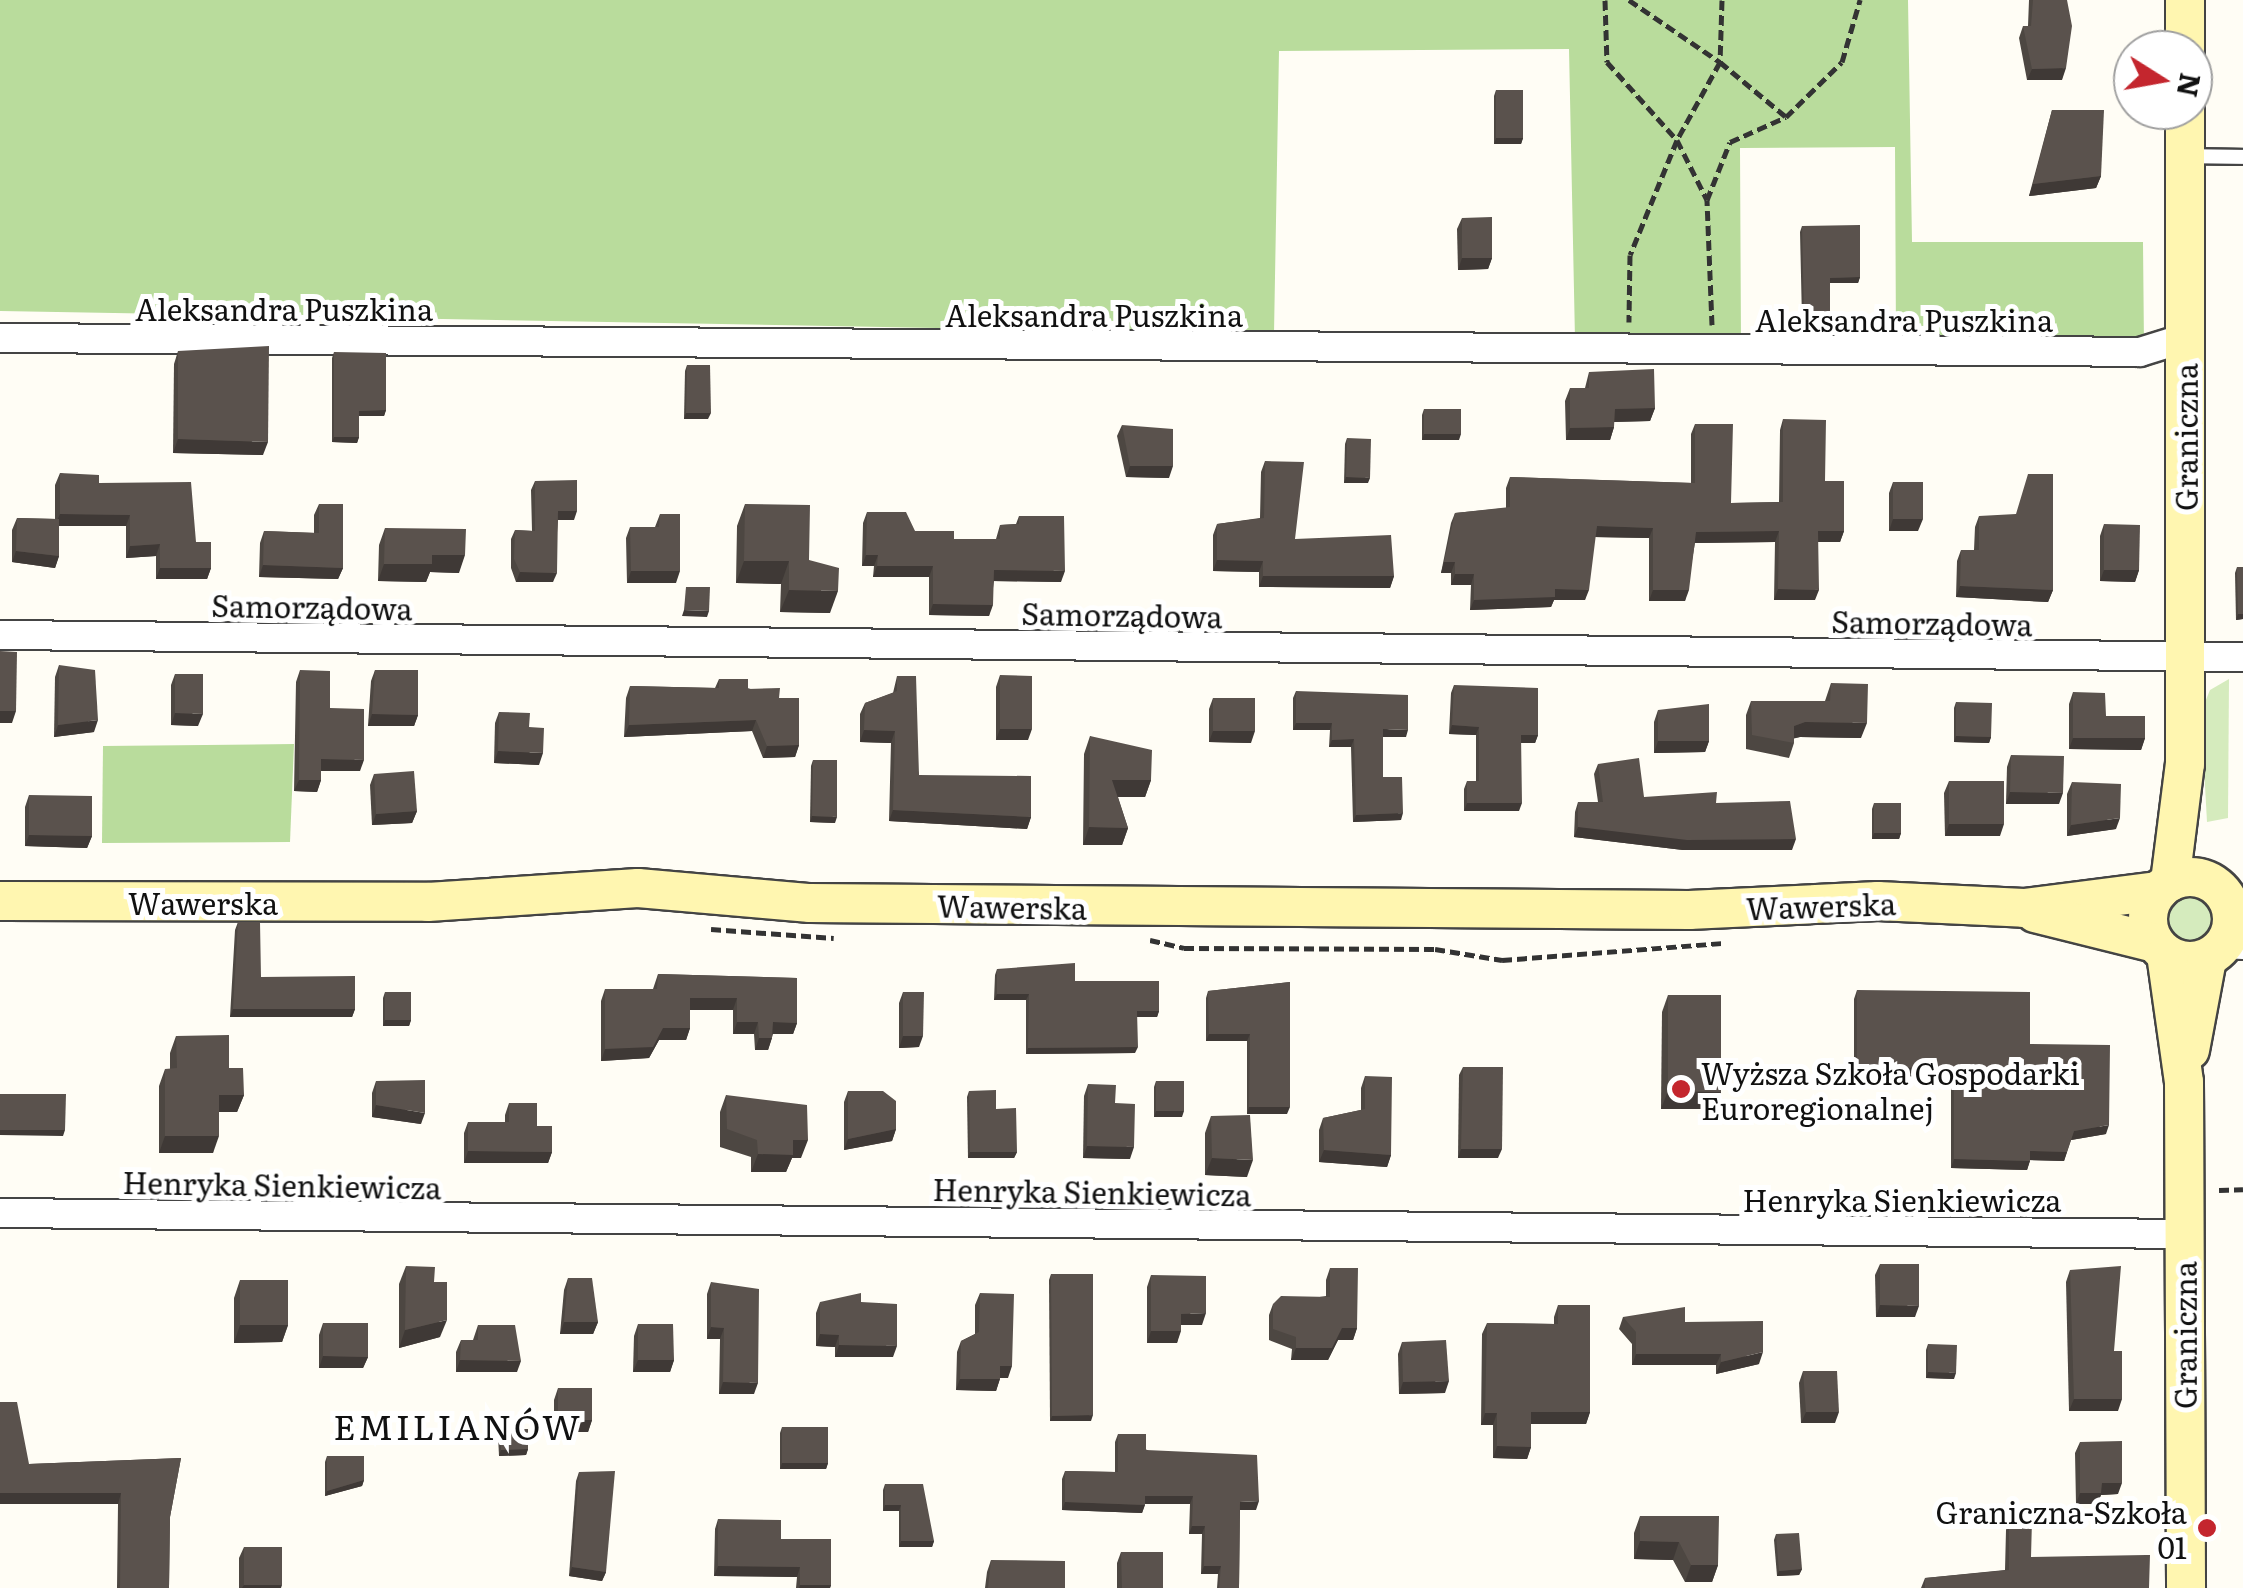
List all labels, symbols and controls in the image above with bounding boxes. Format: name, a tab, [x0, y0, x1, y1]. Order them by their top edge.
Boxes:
north arrow	[2113, 30, 2213, 130]
text: N	[2168, 70, 2213, 101]
street label: Aleksandra Puszkina	[135, 290, 433, 326]
street label: Aleksandra Puszkina	[945, 296, 1243, 332]
street label: Aleksandra Puszkina	[1755, 301, 2053, 337]
street label: Graniczna	[2167, 363, 2203, 511]
street label: Samorządowa	[211, 586, 413, 626]
street label: Samorządowa	[1021, 594, 1223, 634]
street label: Samorządowa	[1831, 602, 2033, 642]
street label: Wawerska	[128, 884, 278, 920]
street label: Wawerska	[1745, 884, 1897, 926]
street label: Wawerska	[937, 887, 1087, 925]
place label: Wyższa Szkoła Gospodarki Euroregionalnej	[1701, 1054, 2080, 1124]
marker: Wyższa Szkoła Gospodarki Euroregionalnej	[1670, 1078, 1692, 1100]
street label: Henryka Sienkiewicza	[122, 1163, 442, 1205]
street label: Henryka Sienkiewicza	[932, 1170, 1252, 1212]
street label: Henryka Sienkiewicza	[1743, 1181, 2061, 1217]
street label: Graniczna	[2166, 1261, 2202, 1409]
district label: EMILIANÓW	[333, 1404, 583, 1446]
place label: Graniczna-Szkoła 01	[1935, 1493, 2187, 1564]
marker: Graniczna-Szkoła 01	[2196, 1517, 2218, 1539]

